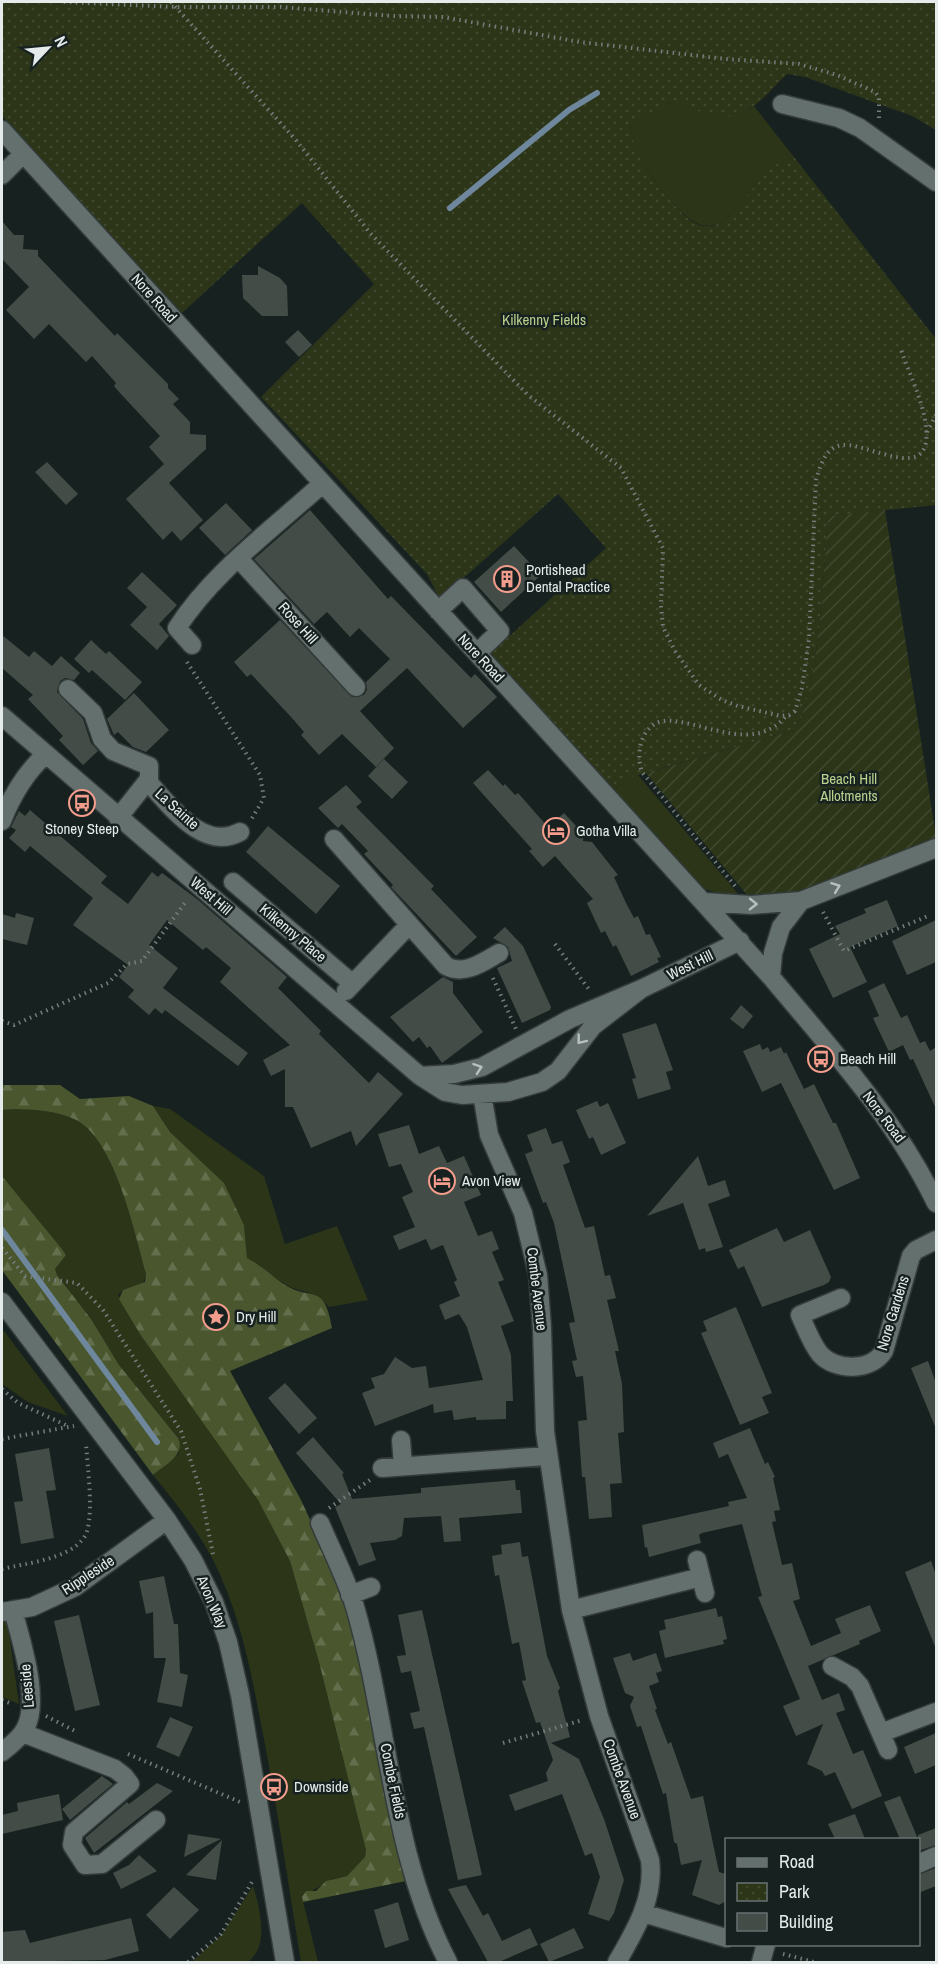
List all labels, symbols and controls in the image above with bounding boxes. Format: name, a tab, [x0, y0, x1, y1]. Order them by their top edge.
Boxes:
north arrow	[18, 18, 78, 78]
text: N	[50, 32, 73, 51]
street label: Nore Road	[127, 269, 182, 327]
park label: Kilkenny Fields	[502, 309, 586, 330]
place label: Portishead Dental Practice	[526, 559, 610, 597]
building icon: Portishead Dental Practice	[492, 564, 522, 594]
street label: Rose Hill	[274, 597, 323, 648]
street label: Nore Road	[453, 629, 509, 687]
park label: Beach Hill Allotments	[819, 768, 878, 806]
street label: La Sainte	[151, 783, 204, 834]
bus stop icon: Stoney Steep	[67, 788, 97, 818]
hotel icon: Gotha Villa	[541, 816, 571, 846]
place label: Stoney Steep	[45, 818, 119, 839]
place label: Gotha Villa	[576, 820, 637, 841]
street label: West Hill	[186, 872, 237, 920]
one-way arrow	[830, 882, 841, 895]
street label: Kilkenny Place	[255, 898, 331, 967]
one-way arrow	[748, 898, 757, 911]
street label: West Hill	[663, 944, 716, 985]
one-way arrow	[577, 1034, 588, 1045]
bus stop icon: Beach Hill	[806, 1044, 836, 1074]
place label: Beach Hill	[840, 1048, 896, 1069]
one-way arrow	[472, 1063, 483, 1076]
street label: Nore Road	[858, 1087, 911, 1147]
hotel icon: Avon View	[427, 1166, 457, 1196]
place label: Avon View	[461, 1170, 521, 1191]
street label: Combe Avenue	[522, 1246, 553, 1332]
street label: Nore Gardens	[871, 1273, 914, 1353]
place icon: Dry Hill	[201, 1302, 231, 1332]
place label: Dry Hill	[236, 1306, 276, 1327]
street label: Rippleside	[57, 1550, 118, 1599]
street label: Avon Way	[192, 1571, 233, 1632]
street label: Leeside	[14, 1663, 39, 1709]
street label: Combe Avenue	[598, 1736, 647, 1822]
street label: Combe Fields	[375, 1741, 412, 1821]
bus stop icon: Downside	[259, 1772, 289, 1802]
place label: Downside	[294, 1776, 349, 1797]
legend	[725, 1838, 920, 1946]
text: Road	[779, 1849, 814, 1874]
text: Park	[779, 1879, 810, 1904]
text: Building	[779, 1909, 834, 1934]

